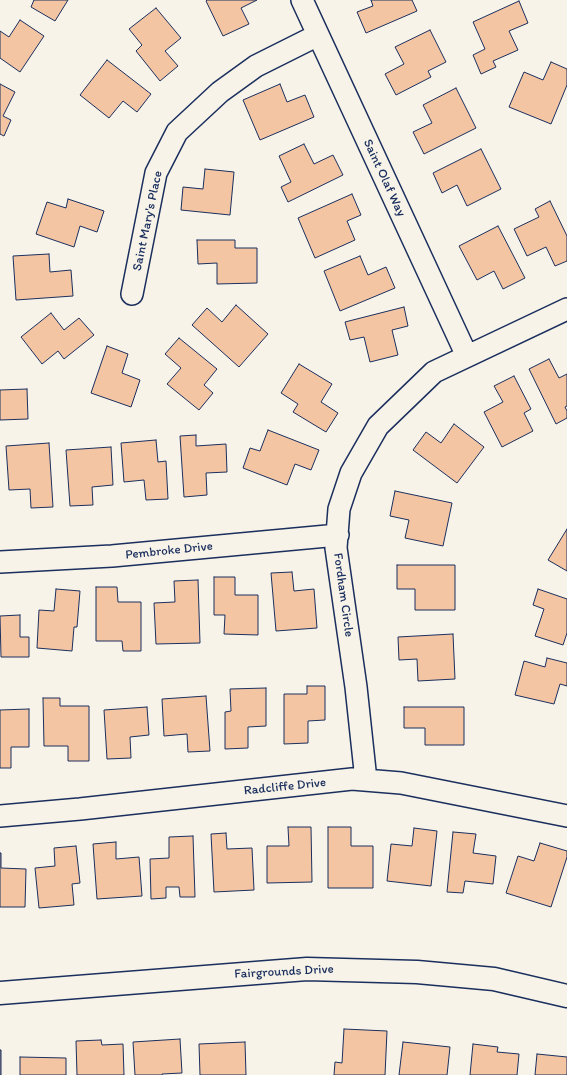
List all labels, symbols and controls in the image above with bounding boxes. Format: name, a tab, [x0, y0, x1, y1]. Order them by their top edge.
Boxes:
street label: Saint Olaf Way	[359, 137, 409, 219]
street label: Saint Mary's Place	[130, 170, 166, 272]
street label: Pembroke Drive	[124, 539, 214, 563]
street label: Fordham Circle	[329, 552, 357, 638]
street label: Radcliffe Drive	[243, 775, 327, 799]
street label: Fairgrounds Drive	[234, 962, 334, 982]

